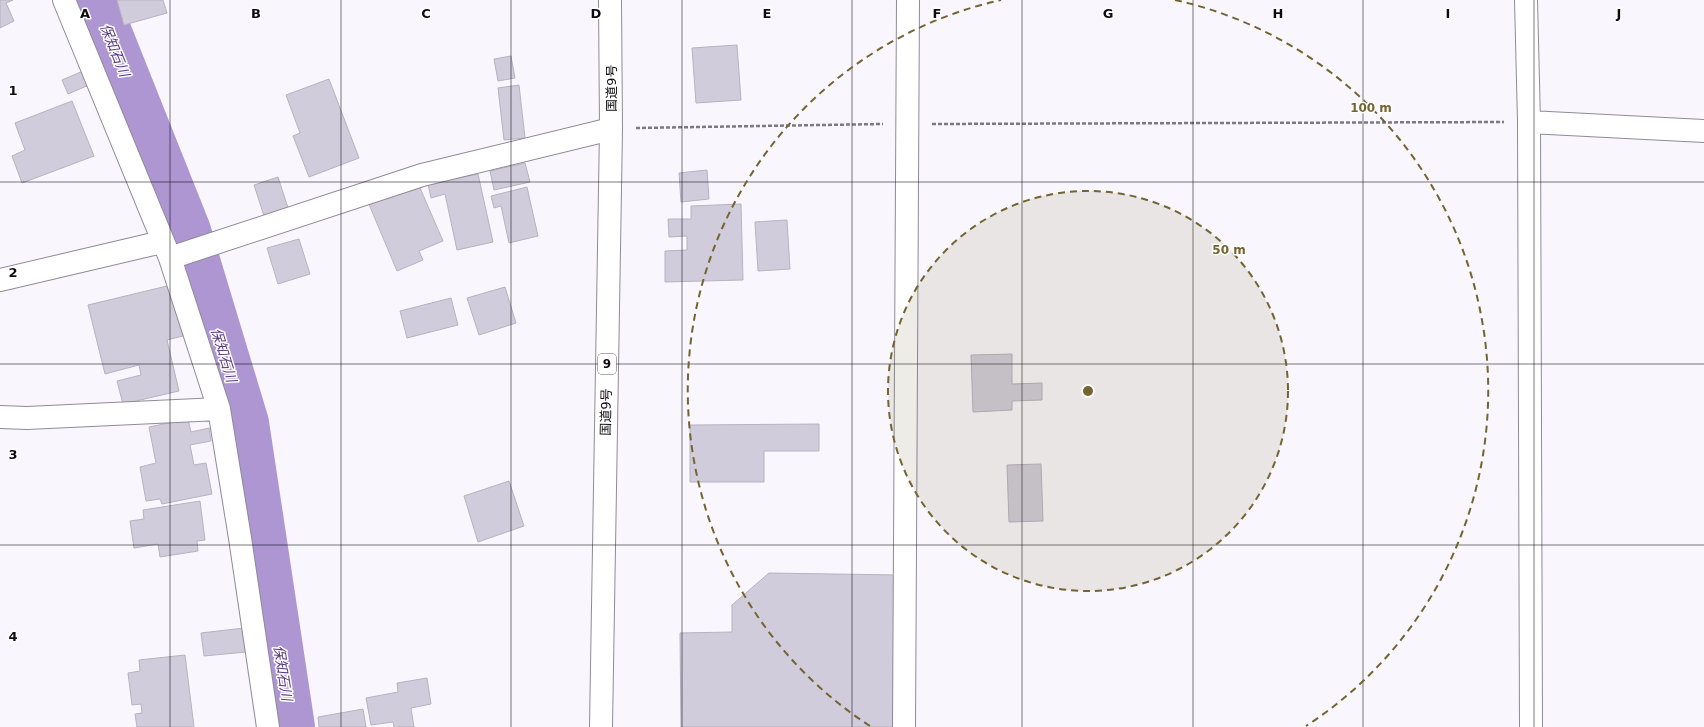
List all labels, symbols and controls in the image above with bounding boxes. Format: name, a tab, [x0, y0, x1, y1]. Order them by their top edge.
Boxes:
text: A	[80, 6, 90, 21]
text: B	[251, 6, 261, 21]
text: C	[421, 6, 431, 21]
text: D	[591, 6, 602, 21]
text: E	[763, 6, 771, 21]
text: F	[933, 6, 941, 21]
text: G	[1103, 6, 1113, 21]
text: H	[1273, 6, 1283, 21]
text: I	[1446, 6, 1450, 21]
text: J	[1616, 6, 1621, 21]
water label: 保知石川	[97, 21, 134, 81]
street label: 国道9号	[604, 64, 619, 112]
text: 1	[8, 83, 18, 98]
text: 100 m	[1350, 101, 1392, 115]
text: 50 m	[1212, 243, 1246, 257]
text: 2	[8, 265, 18, 280]
water label: 保知石川	[208, 326, 240, 386]
road number: 9	[598, 354, 616, 374]
centre of rings	[1081, 384, 1095, 398]
street label: 国道9号	[598, 388, 614, 436]
text: 3	[8, 447, 18, 462]
text: 4	[8, 629, 18, 644]
water label: 保知石川	[271, 644, 296, 704]

